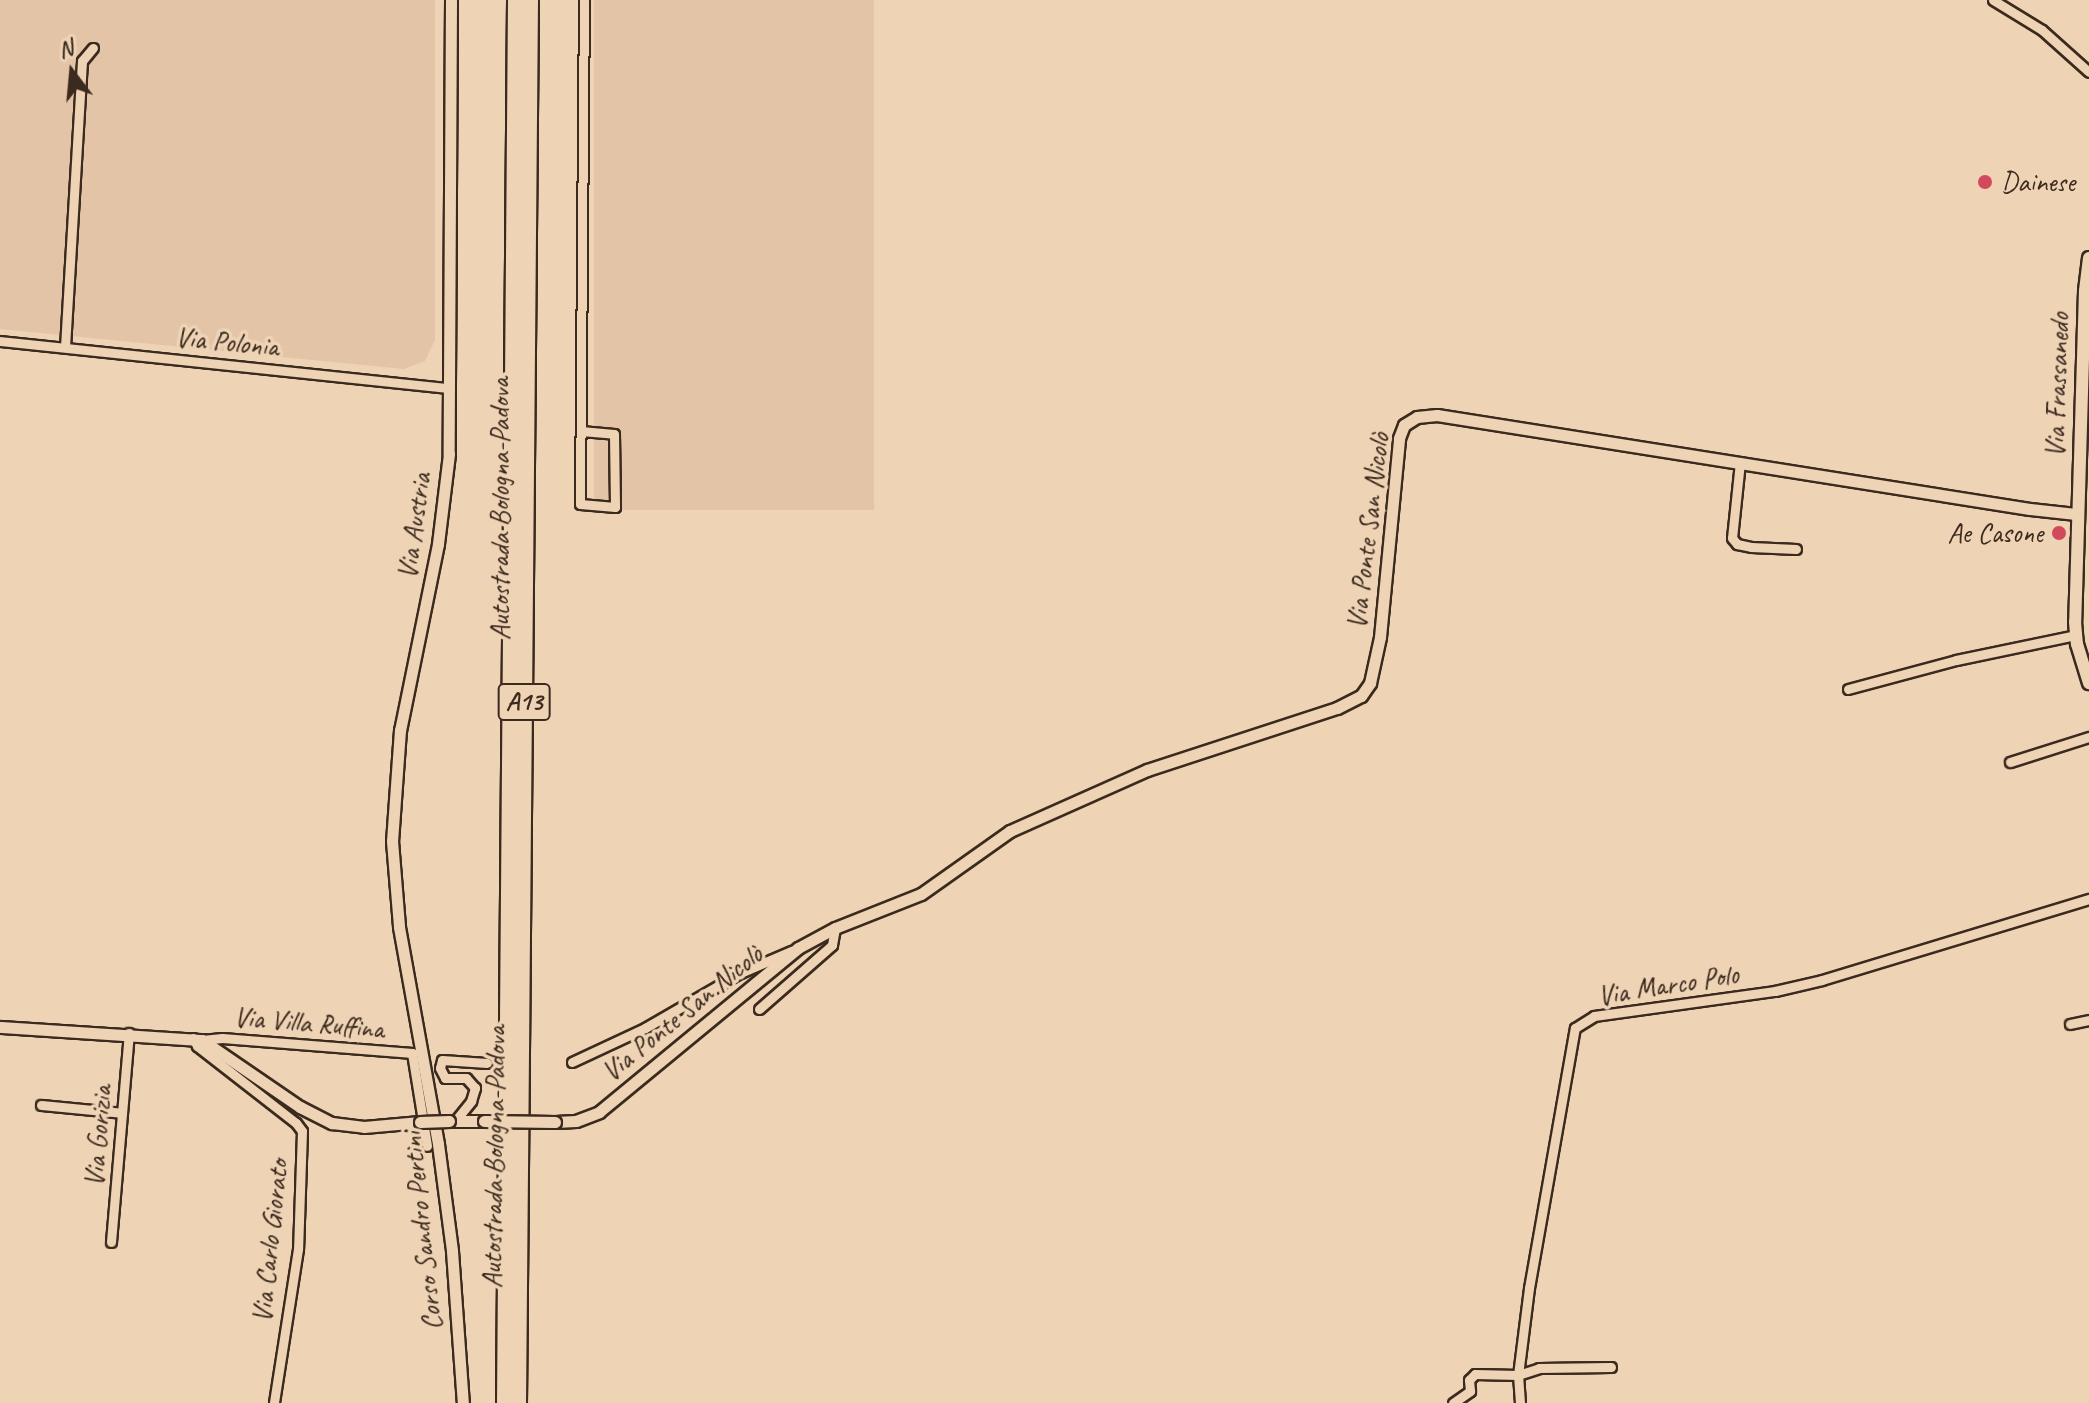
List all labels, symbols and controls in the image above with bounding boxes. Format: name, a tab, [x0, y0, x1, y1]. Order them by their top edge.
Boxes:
north arrow	[32, 32, 112, 112]
text: N	[55, 34, 76, 64]
place label: Dainese	[2001, 165, 2075, 199]
marker: Dainese	[1976, 173, 1994, 191]
street label: Via Frassanedo	[2038, 312, 2076, 458]
street label: Via Polonia	[174, 320, 280, 364]
street label: Autostrada Bologna-Padova	[483, 378, 517, 640]
street label: Via Ponte San Nicolò	[1339, 430, 1397, 632]
street label: Via Austria	[390, 471, 438, 581]
place label: Ae Casone	[1946, 516, 2043, 550]
marker: Ae Casone	[2050, 524, 2068, 542]
road number: A13	[496, 680, 552, 724]
street label: Via Ponte San Nicolò	[594, 937, 770, 1089]
street label: Via Marco Polo	[1595, 957, 1741, 1013]
street label: Via Villa Ruffina	[233, 1000, 385, 1046]
street label: Autostrada Bologna-Padova	[475, 1026, 513, 1288]
street label: Via Gorizia	[77, 1084, 119, 1188]
street label: Corso Sandro Pertini	[395, 1130, 449, 1332]
street label: Via Carlo Giorato	[245, 1158, 295, 1324]

